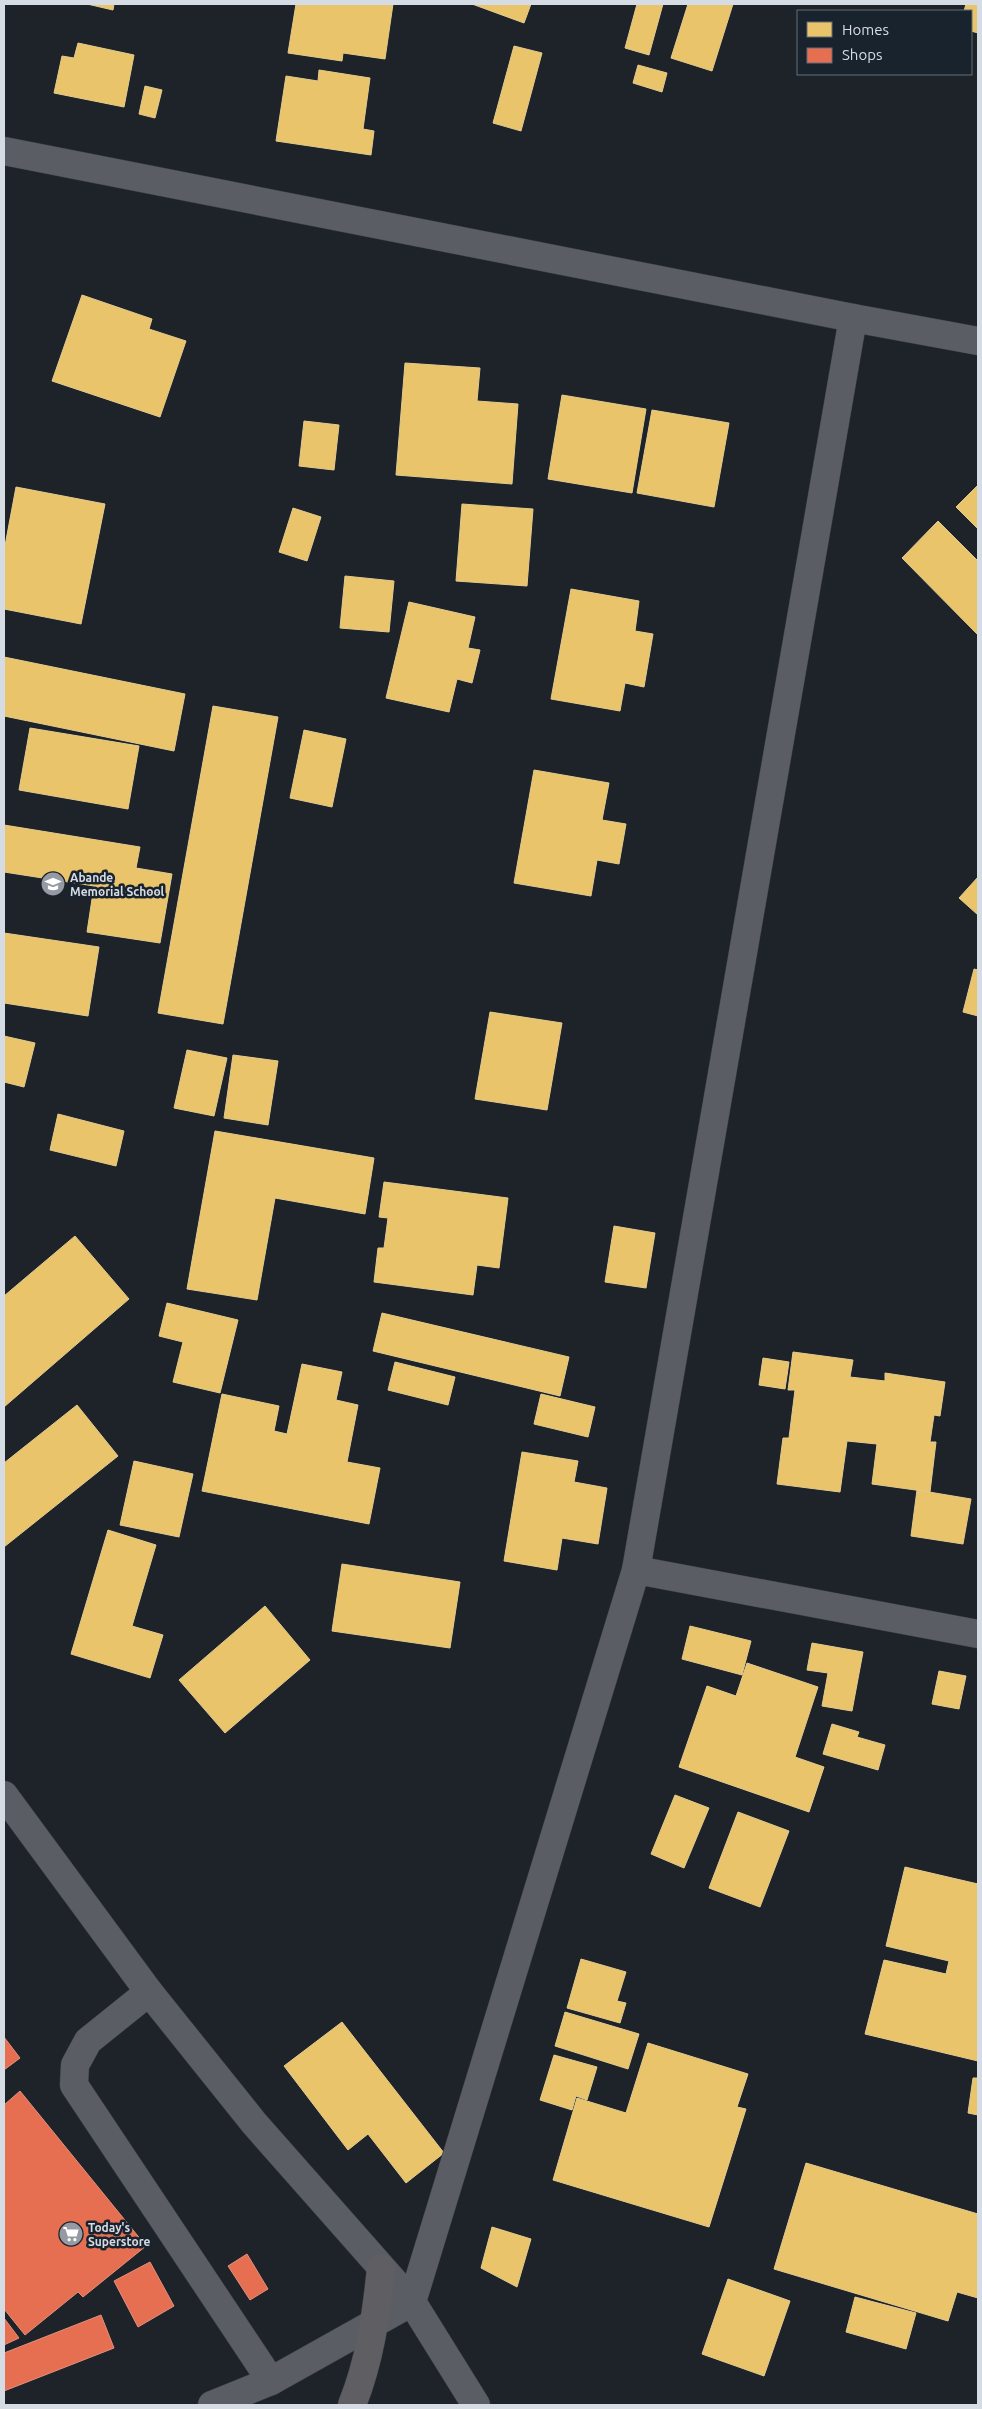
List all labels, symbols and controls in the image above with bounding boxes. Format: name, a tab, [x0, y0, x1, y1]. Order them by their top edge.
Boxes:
legend	[797, 10, 972, 75]
text: Homes	[842, 21, 889, 38]
text: Shops	[842, 46, 883, 63]
school or university icon: Abande Memorial School	[40, 871, 66, 897]
place label: Abande Memorial School	[70, 871, 165, 898]
supermarket icon: Today's Superstore	[58, 2221, 84, 2247]
place label: Today's Superstore	[88, 2221, 151, 2248]

